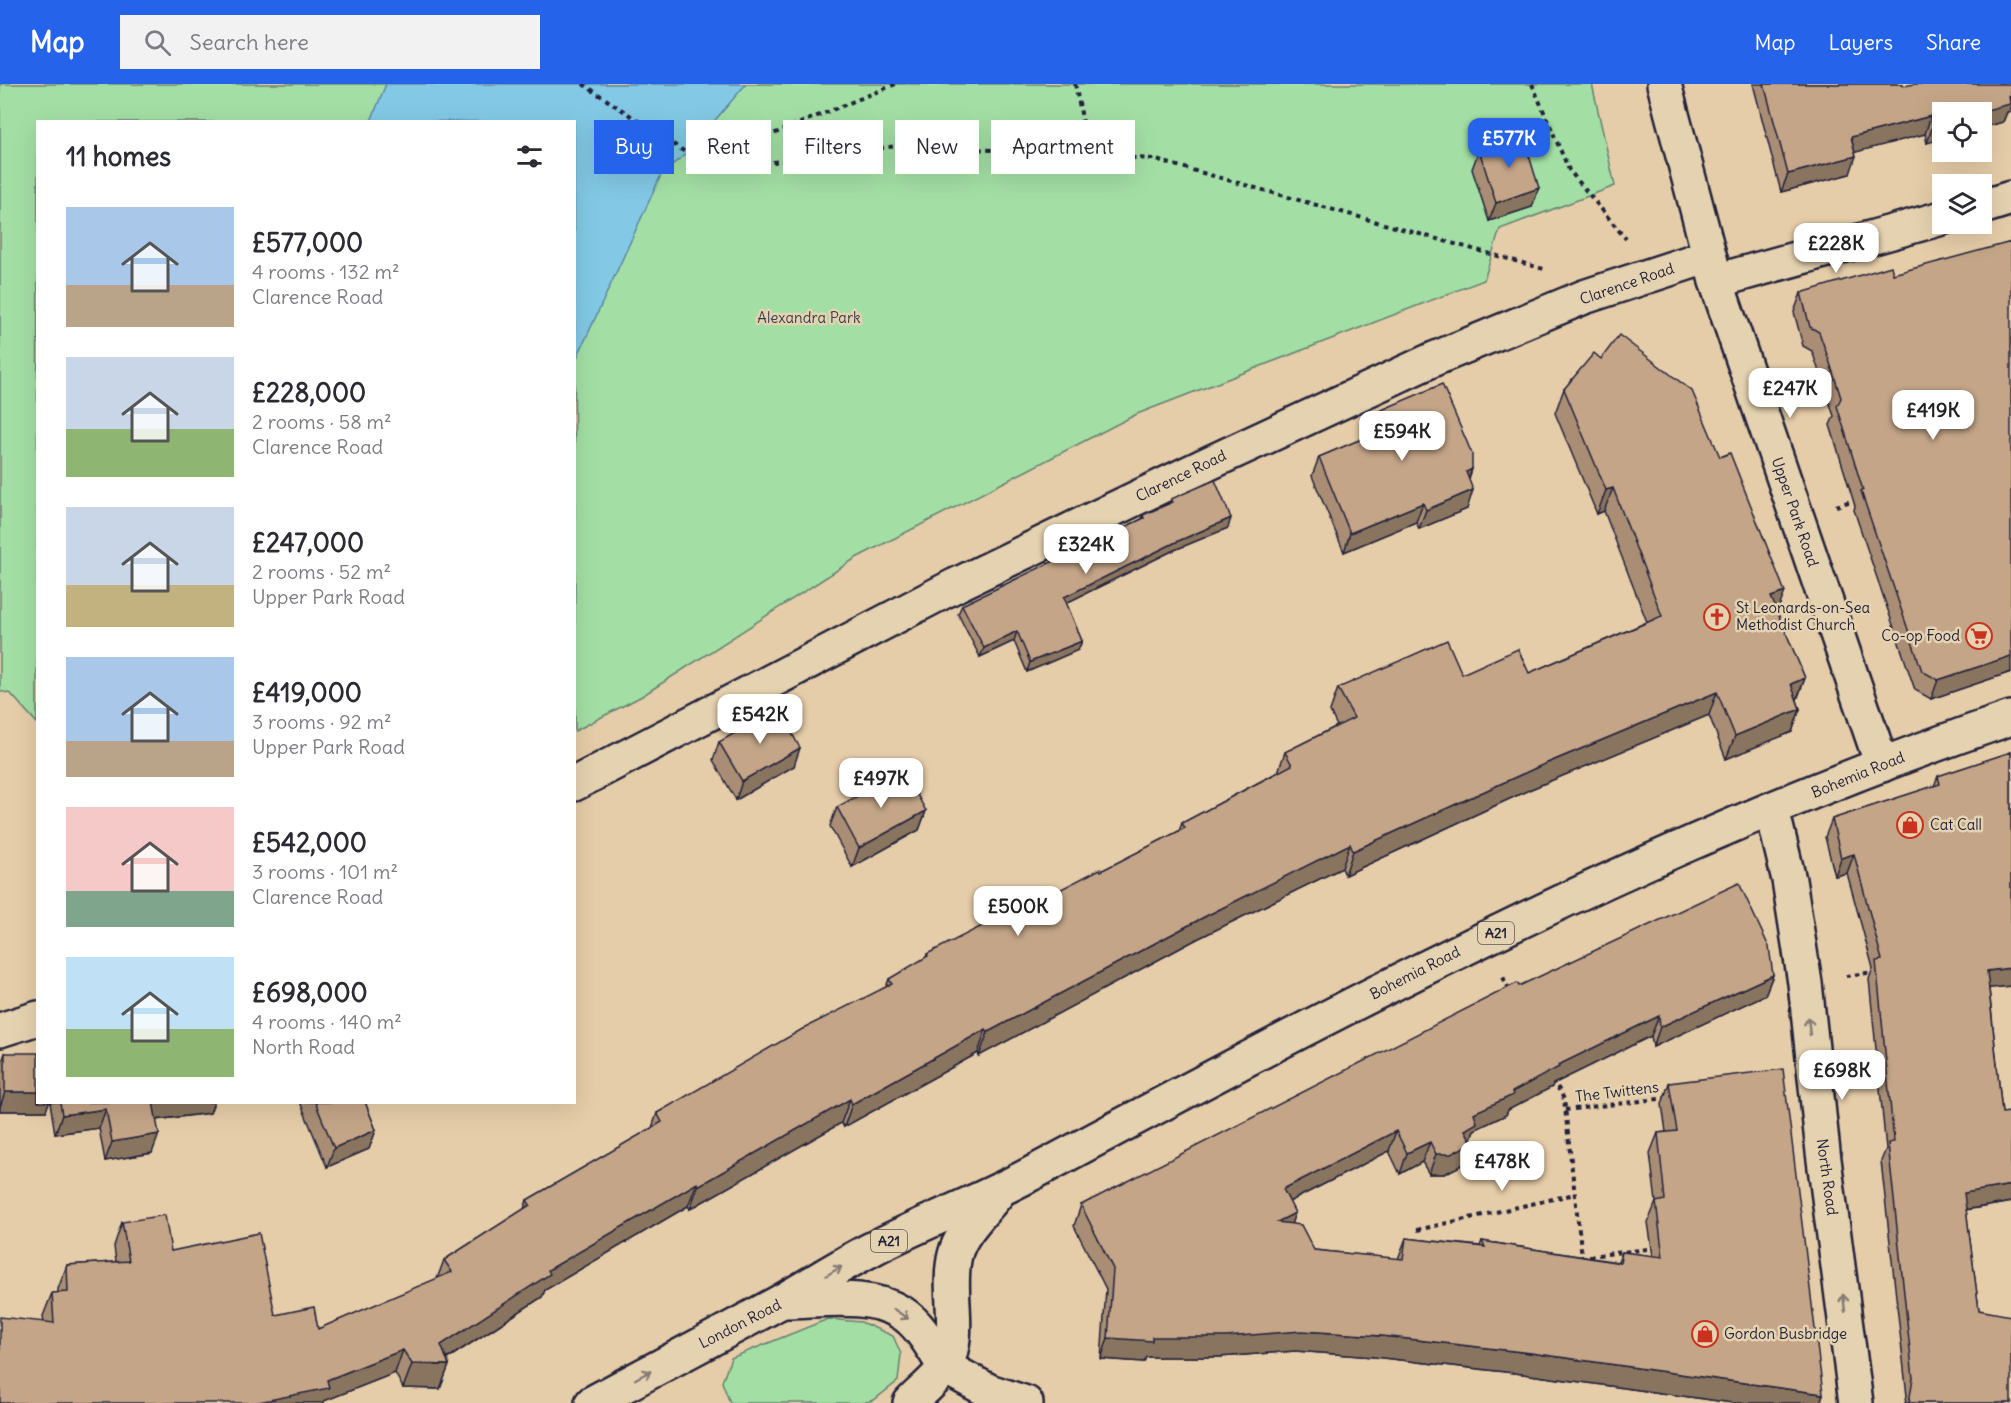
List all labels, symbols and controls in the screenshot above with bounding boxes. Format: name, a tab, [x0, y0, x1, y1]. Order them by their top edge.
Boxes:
search box	[120, 15, 540, 69]
text: Map	[30, 24, 84, 60]
icon: search	[141, 26, 174, 59]
text: Search here	[189, 28, 309, 56]
text: Map	[1755, 29, 1795, 56]
text: Layers	[1828, 29, 1893, 56]
text: Share	[1926, 29, 1981, 56]
map controls	[1932, 102, 1992, 234]
button: locate	[1932, 102, 1992, 162]
pin: £577K	[1467, 118, 1551, 169]
chip: Buy	[594, 120, 674, 174]
chip: Rent	[686, 120, 771, 174]
chip: Filters	[783, 120, 883, 174]
chip: New	[895, 120, 979, 174]
chip: Apartment	[991, 120, 1135, 174]
text: £577K	[1482, 125, 1536, 150]
text: 11 homes	[66, 140, 171, 173]
icon: filters	[513, 140, 546, 173]
button: layers	[1932, 174, 1992, 234]
pin: £228K	[1794, 223, 1878, 274]
text: £577,000	[252, 226, 363, 259]
text: £228K	[1808, 230, 1864, 255]
icon: home	[114, 231, 186, 303]
street label: Clarence Road	[1577, 258, 1677, 309]
text: 4 rooms · 132 m²	[252, 259, 399, 284]
text: Clarence Road	[252, 284, 383, 309]
park label: Alexandra Park	[757, 308, 861, 327]
pin: £247K	[1748, 368, 1832, 419]
text: £247K	[1763, 375, 1817, 400]
text: £228,000	[252, 376, 366, 409]
icon: home	[114, 381, 186, 453]
pin: £419K	[1891, 390, 1975, 441]
text: £419K	[1906, 397, 1960, 422]
text: 2 rooms · 58 m²	[252, 409, 392, 434]
pin: £594K	[1360, 411, 1444, 462]
text: £594K	[1373, 418, 1431, 443]
text: Clarence Road	[252, 434, 383, 459]
street label: Clarence Road	[1132, 445, 1229, 506]
street label: Upper Park Road	[1768, 455, 1823, 569]
pin: £324K	[1044, 524, 1128, 575]
text: £247,000	[252, 526, 364, 559]
icon: home	[114, 531, 186, 603]
text: £324K	[1058, 531, 1114, 556]
text: 2 rooms · 52 m²	[252, 559, 391, 584]
text: Upper Park Road	[252, 584, 405, 609]
place label: St Leonards-on-Sea Methodist Church	[1736, 598, 1870, 634]
church icon: St Leonards-on-Sea Methodist Church	[1702, 602, 1732, 632]
supermarket icon: Co-op Food	[1964, 621, 1994, 651]
place label: Co-op Food	[1881, 626, 1960, 645]
text: £419,000	[252, 676, 362, 709]
icon: home	[114, 681, 186, 753]
pin: £542K	[718, 694, 802, 745]
text: £542K	[731, 701, 789, 726]
text: 3 rooms · 92 m²	[252, 709, 391, 734]
text: Upper Park Road	[252, 734, 405, 759]
street label: Bohemia Road	[1808, 747, 1907, 802]
pin: £497K	[839, 758, 923, 809]
text: £497K	[853, 765, 909, 790]
shop icon: Cat Call	[1895, 810, 1925, 840]
place label: Cat Call	[1930, 815, 1982, 834]
text: £542,000	[252, 826, 367, 859]
icon: home	[114, 831, 186, 903]
text: 3 rooms · 101 m²	[252, 859, 398, 884]
text: Clarence Road	[252, 884, 383, 909]
pin: £500K	[976, 886, 1060, 937]
text: £500K	[988, 893, 1048, 918]
road number: A21	[1478, 922, 1514, 944]
street label: Bohemia Road	[1366, 942, 1463, 1003]
text: £698,000	[252, 976, 368, 1009]
icon: home	[114, 981, 186, 1053]
text: 4 rooms · 140 m²	[252, 1009, 402, 1034]
one-way arrow	[1803, 1017, 1814, 1037]
text: North Road	[252, 1034, 355, 1059]
pin: £698K	[1800, 1050, 1884, 1101]
text: £698K	[1813, 1057, 1871, 1082]
street label: The Twittens	[1574, 1077, 1660, 1106]
street label: North Road	[1813, 1137, 1842, 1217]
pin: £478K	[1460, 1141, 1544, 1192]
text: £478K	[1474, 1148, 1530, 1173]
road number: A21	[871, 1230, 907, 1252]
one-way arrow	[824, 1265, 842, 1276]
one-way arrow	[1839, 1294, 1850, 1314]
street label: London Road	[695, 1295, 784, 1352]
one-way arrow	[892, 1308, 908, 1320]
shop icon: Gordon Busbridge	[1690, 1319, 1720, 1349]
place label: Gordon Busbridge	[1724, 1324, 1847, 1343]
one-way arrow	[634, 1369, 651, 1381]

